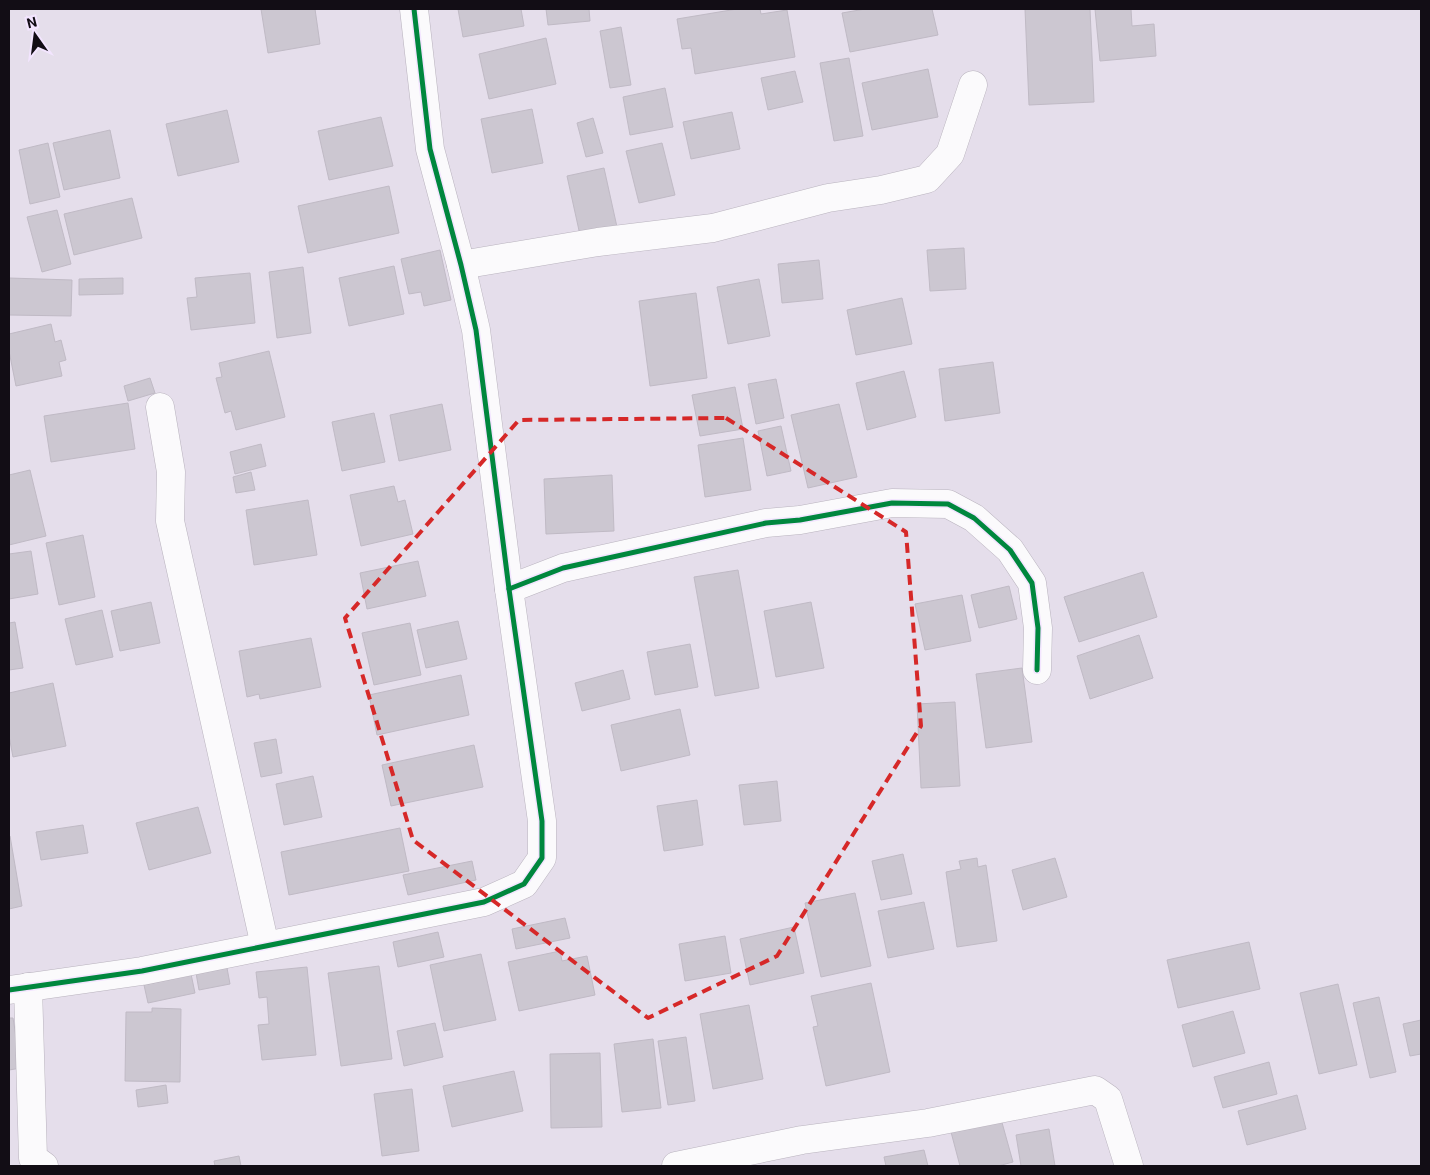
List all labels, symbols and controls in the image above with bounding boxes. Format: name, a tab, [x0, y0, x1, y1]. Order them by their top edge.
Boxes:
north arrow	[10, 10, 60, 60]
text: N	[25, 13, 39, 31]

